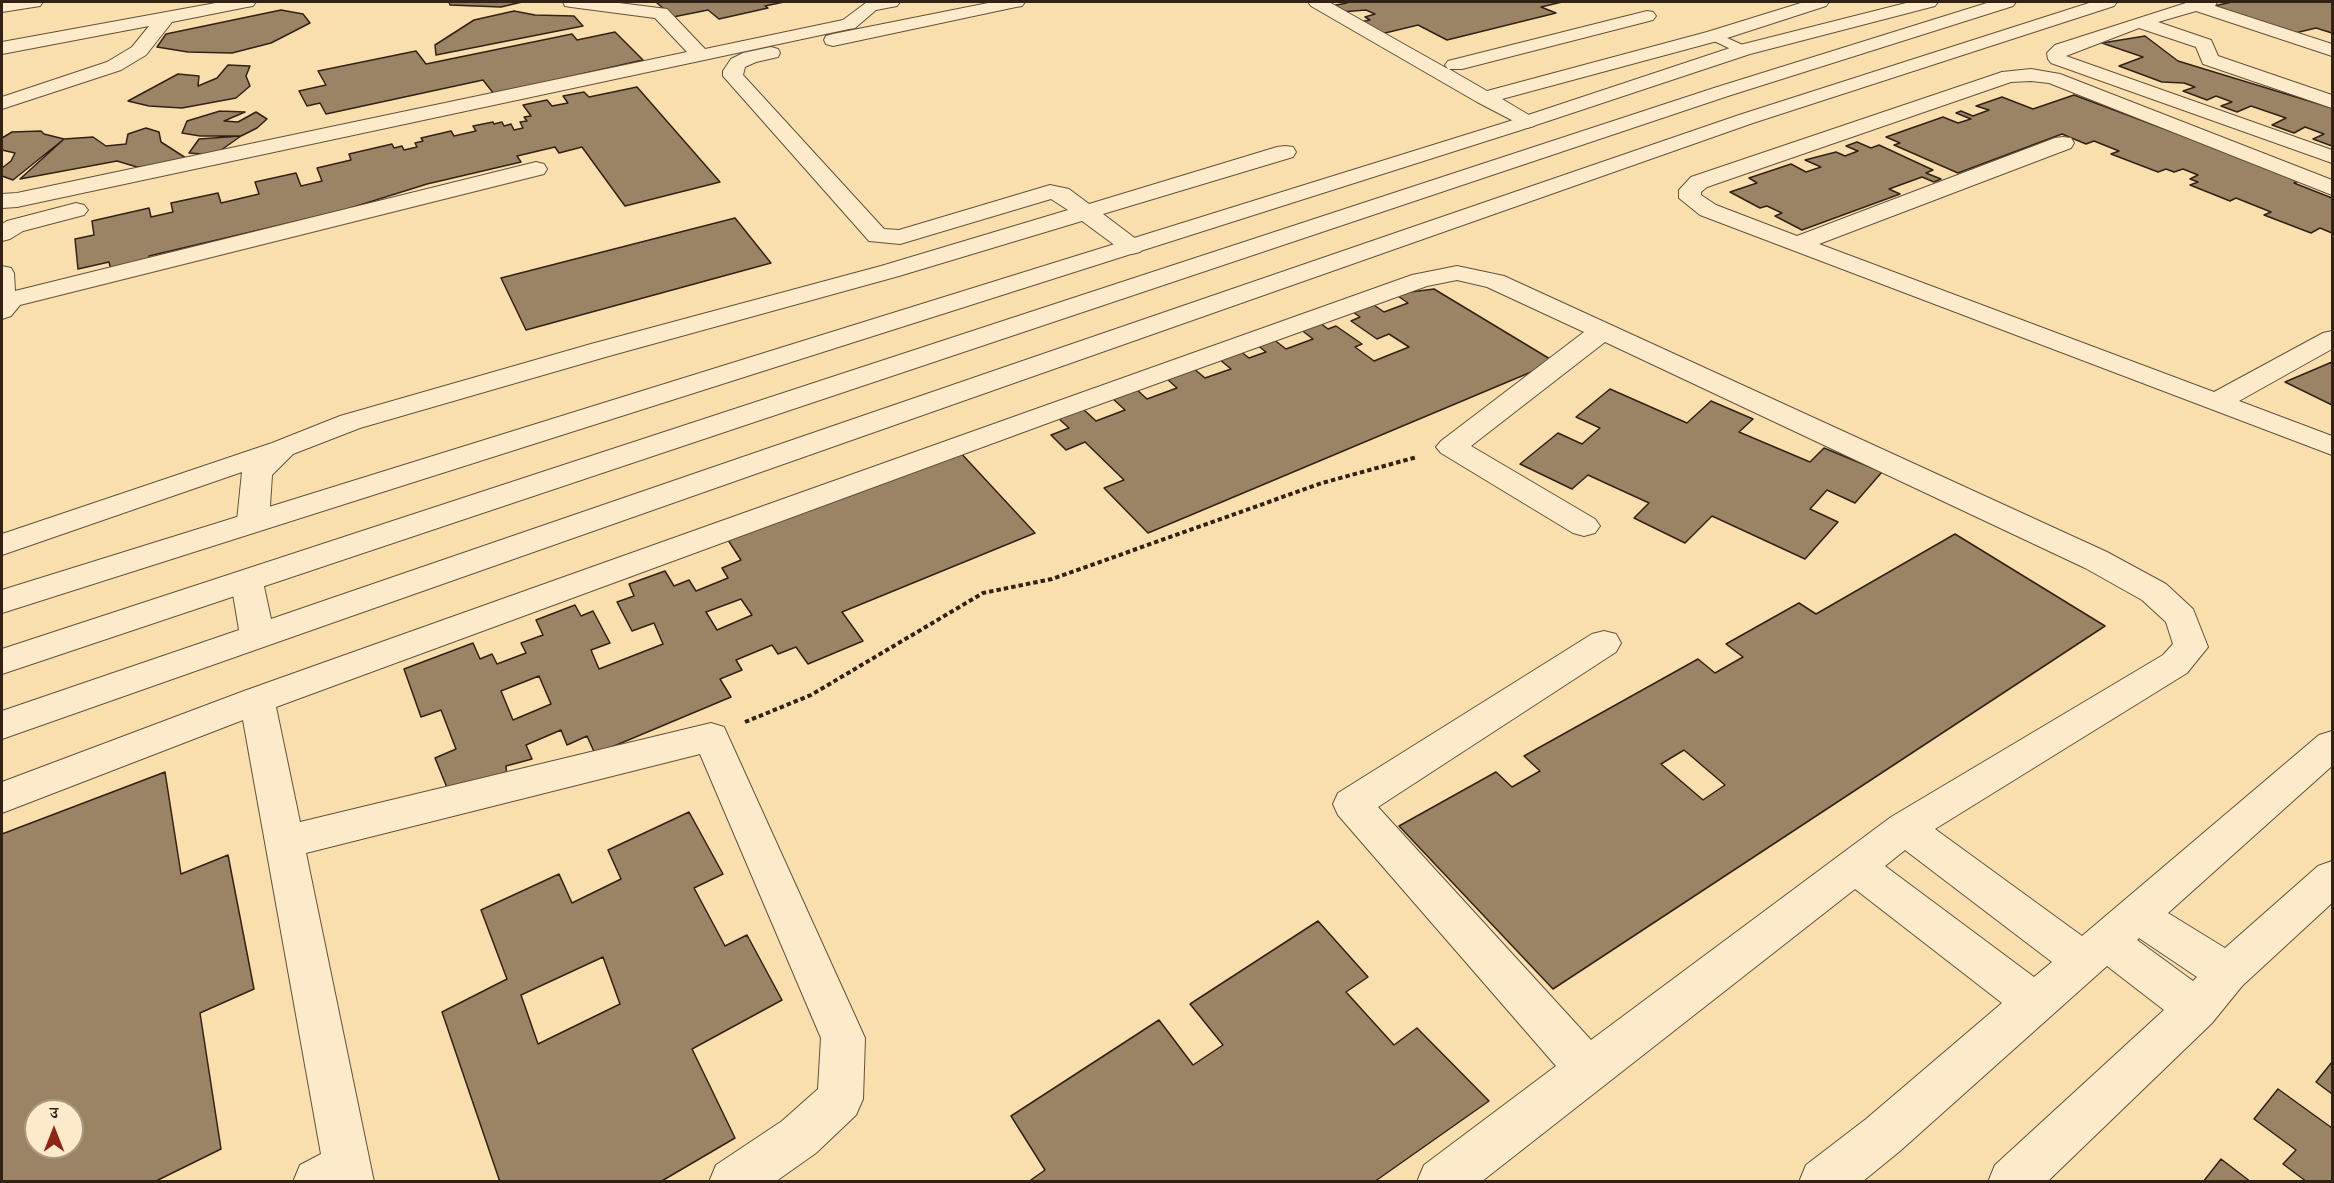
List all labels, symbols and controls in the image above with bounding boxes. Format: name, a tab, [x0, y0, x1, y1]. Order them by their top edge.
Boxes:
north arrow	[24, 1099, 84, 1159]
text: उ	[50, 1103, 58, 1122]

